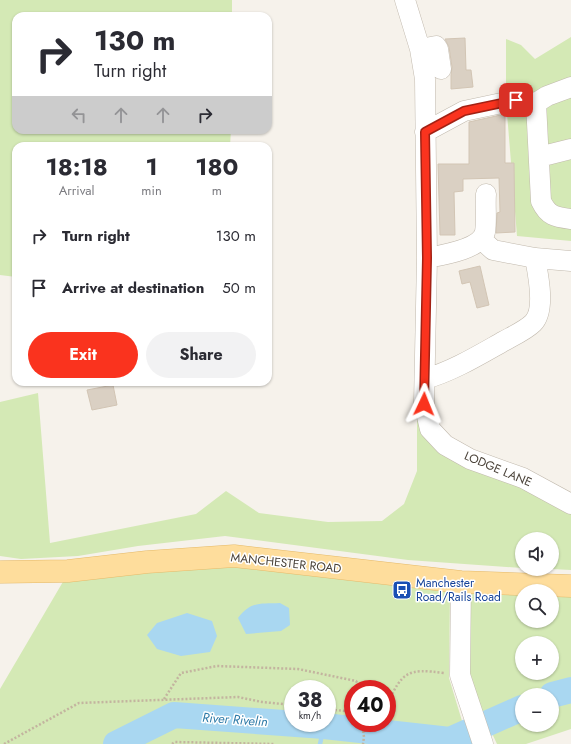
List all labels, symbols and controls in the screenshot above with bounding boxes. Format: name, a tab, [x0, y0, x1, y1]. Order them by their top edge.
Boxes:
text: 130 m	[94, 20, 176, 61]
icon: right	[28, 28, 80, 80]
text: Turn right	[94, 58, 166, 84]
pin	[499, 83, 533, 117]
icon: arrive	[505, 89, 527, 111]
icon: left	[68, 104, 90, 126]
icon: ahead	[110, 104, 132, 126]
icon: ahead	[152, 104, 174, 126]
icon: right	[194, 104, 216, 126]
text: 18:18	[46, 149, 108, 184]
text: 1	[145, 149, 158, 184]
text: 180	[195, 149, 238, 184]
text: Arrival	[59, 181, 95, 200]
text: min	[141, 181, 162, 200]
text: m	[212, 181, 222, 200]
icon: right	[28, 225, 50, 247]
text: Turn right	[62, 225, 130, 247]
text: 130 m	[216, 225, 256, 247]
icon: arrive	[28, 277, 50, 299]
text: Arrive at destination	[62, 277, 204, 299]
text: 50 m	[222, 277, 256, 299]
button: Exit	[28, 332, 138, 378]
button: Share	[146, 332, 256, 378]
position arrow	[403, 383, 445, 425]
street label: LODGE LANE	[461, 447, 535, 491]
map controls	[515, 532, 559, 732]
button: sound	[515, 532, 559, 576]
street label: MANCHESTER ROAD	[230, 548, 342, 578]
place label: Manchester Road/Rails Road	[416, 574, 501, 606]
bus stop icon: Manchester Road/Rails Road	[391, 579, 413, 601]
button: search	[515, 584, 559, 628]
button: +	[515, 636, 559, 680]
speed limit sign: 40	[344, 680, 396, 732]
text: 38	[298, 686, 322, 715]
button: −	[515, 688, 559, 732]
water label: River Rivelin	[202, 708, 269, 731]
text: km/h	[299, 708, 321, 723]

